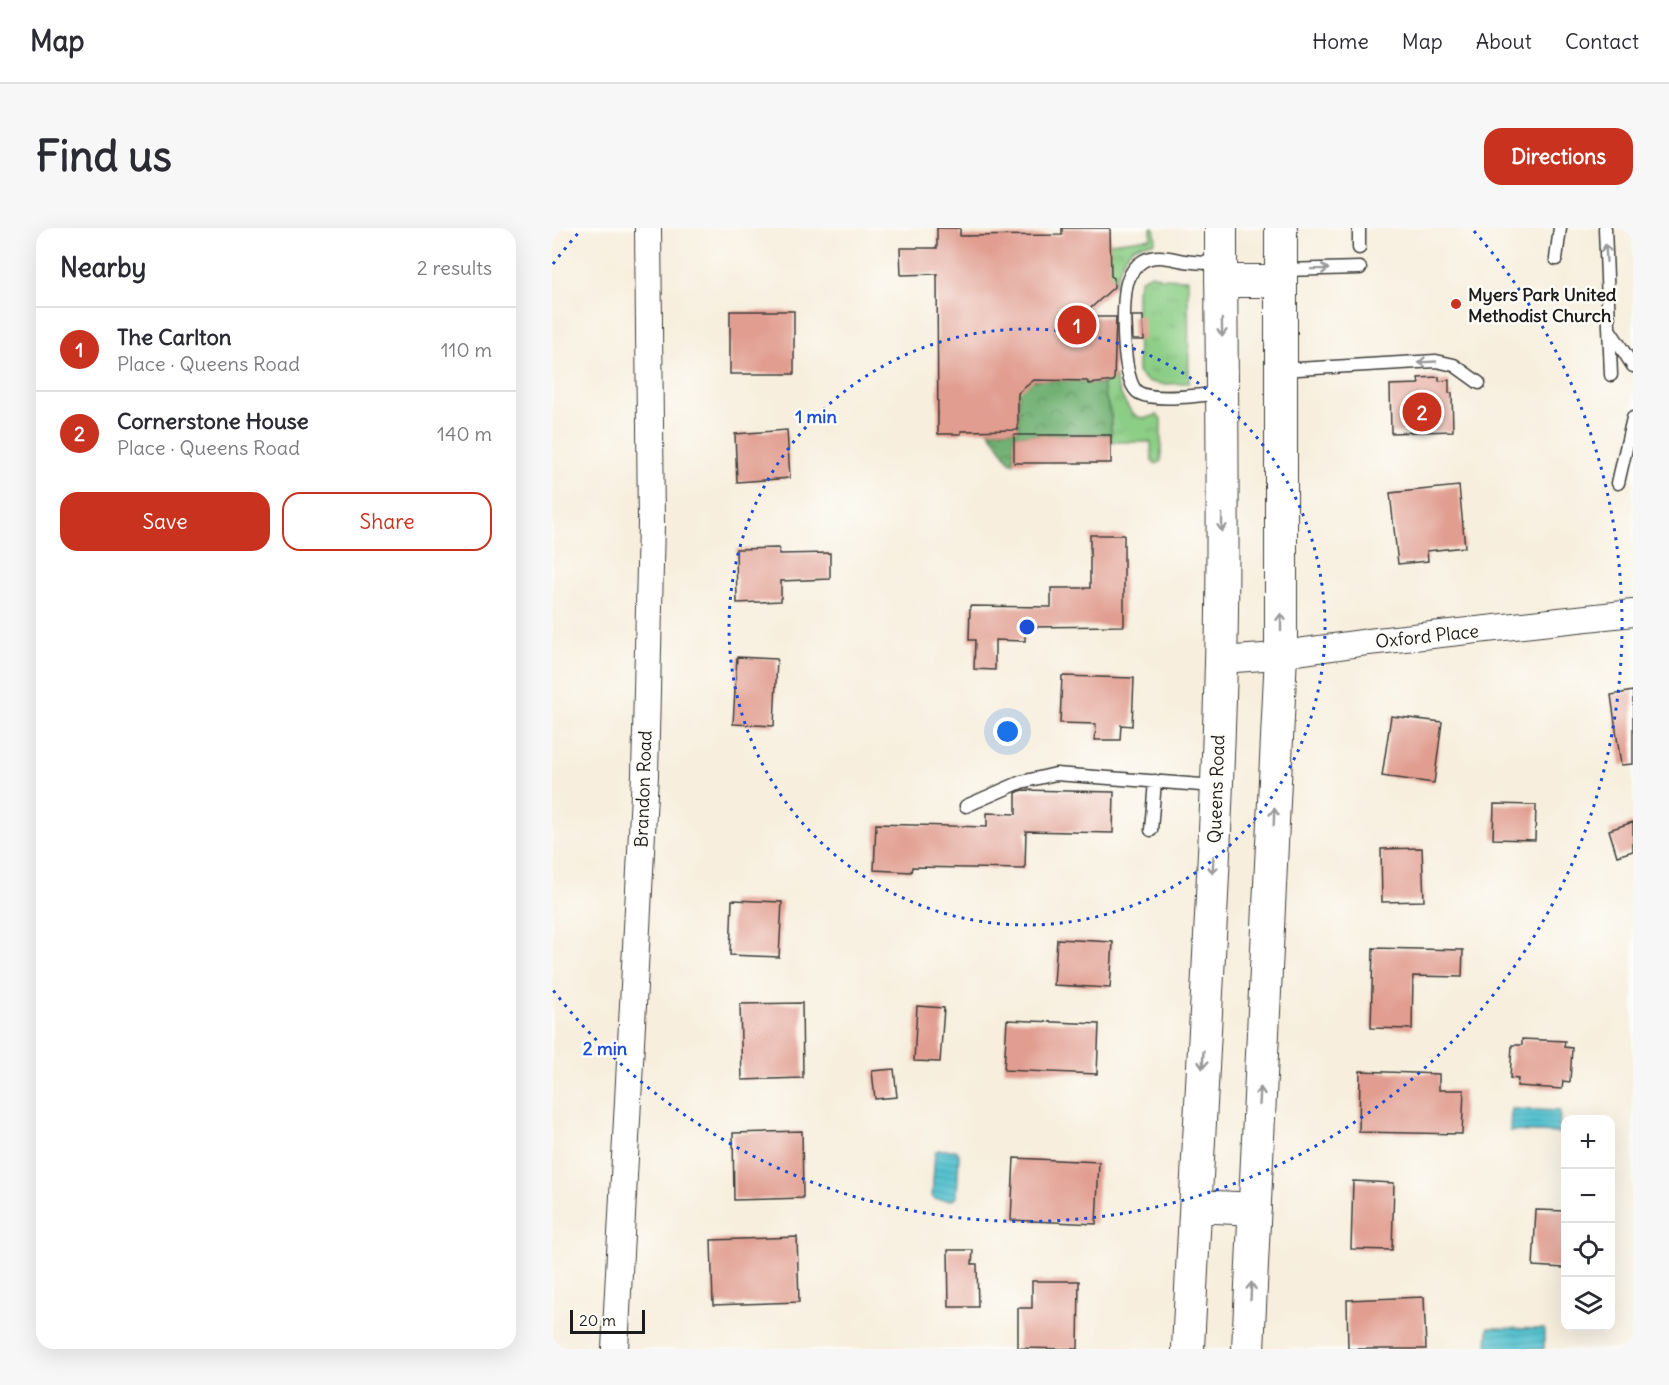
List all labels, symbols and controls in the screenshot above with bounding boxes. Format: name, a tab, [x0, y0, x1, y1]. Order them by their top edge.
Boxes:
text: Map	[30, 23, 84, 59]
text: Home	[1312, 28, 1369, 55]
text: Map	[1402, 28, 1443, 55]
text: About	[1476, 28, 1532, 55]
text: Contact	[1565, 28, 1639, 55]
button: Directions	[1484, 128, 1633, 185]
text: Find us	[36, 130, 172, 182]
one-way arrow	[1601, 244, 1612, 264]
text: Nearby	[60, 251, 146, 284]
text: 2 results	[417, 255, 492, 280]
one-way arrow	[1310, 263, 1330, 275]
place label: Myers Park United Methodist Church	[1468, 283, 1617, 327]
marker: Myers Park United Methodist Church	[1449, 297, 1463, 311]
pin: 1	[1058, 302, 1096, 348]
one-way arrow	[1216, 318, 1228, 338]
text: The Carlton	[117, 323, 232, 351]
text: 1	[76, 337, 83, 362]
text: 110 m	[441, 337, 492, 362]
text: Place · Queens Road	[117, 351, 300, 376]
one-way arrow	[1418, 356, 1438, 368]
pin: 2	[1402, 390, 1442, 435]
text: 1 min	[795, 405, 837, 428]
text: Cornerstone House	[117, 407, 309, 435]
text: 2	[74, 421, 85, 446]
text: 140 m	[437, 421, 492, 446]
text: Place · Queens Road	[117, 435, 300, 460]
button: Save	[60, 492, 270, 551]
button: Share	[282, 492, 492, 551]
one-way arrow	[1216, 513, 1228, 533]
one-way arrow	[1275, 613, 1287, 633]
centre of rings	[1017, 617, 1037, 637]
street label: Oxford Place	[1374, 619, 1480, 653]
your location	[993, 717, 1022, 746]
street label: Brandon Road	[629, 730, 657, 848]
street label: Queens Road	[1203, 734, 1229, 844]
one-way arrow	[1268, 808, 1279, 828]
one-way arrow	[1207, 855, 1218, 875]
text: 2 min	[583, 1037, 628, 1060]
one-way arrow	[1198, 1050, 1209, 1070]
one-way arrow	[1255, 1086, 1266, 1106]
map controls	[1561, 1115, 1615, 1331]
button: +	[1561, 1115, 1615, 1169]
button: −	[1561, 1169, 1615, 1223]
button: locate	[1561, 1223, 1615, 1277]
button: layers	[1561, 1277, 1615, 1331]
one-way arrow	[1246, 1281, 1257, 1301]
scale bar	[570, 1307, 645, 1334]
text: 20 m	[579, 1310, 616, 1330]

